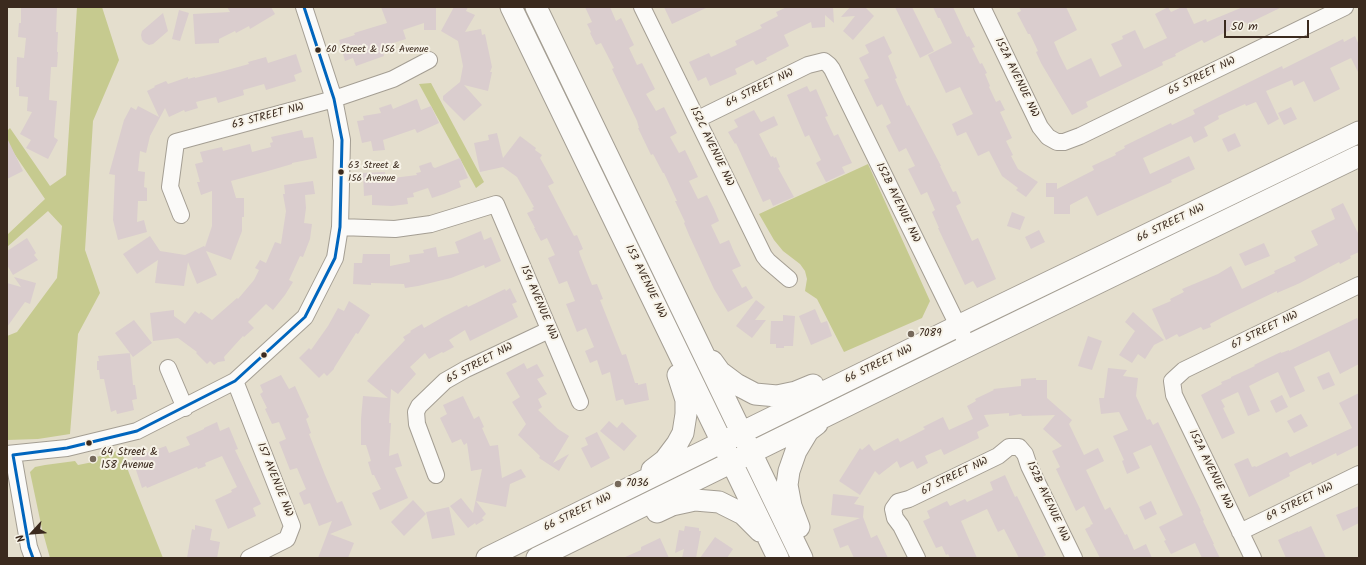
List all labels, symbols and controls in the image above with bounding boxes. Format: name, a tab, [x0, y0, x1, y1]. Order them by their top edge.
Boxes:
scale bar	[1226, 12, 1311, 38]
text: 50 m	[1231, 17, 1258, 36]
street label: 152A AVENUE NW	[991, 36, 1041, 120]
place label: 60 Street & 156 Avenue	[326, 44, 429, 56]
marker: 60 Street & 156 Avenue	[313, 45, 323, 55]
street label: 65 STREET NW	[1166, 55, 1238, 99]
street label: 64 STREET NW	[724, 67, 796, 111]
street label: 63 STREET NW	[230, 101, 306, 133]
street label: 152C AVENUE NW	[686, 105, 736, 189]
place label: 63 Street & 156 Avenue	[348, 160, 400, 184]
street label: 152B AVENUE NW	[872, 161, 922, 245]
marker: 63 Street & 156 Avenue	[336, 167, 346, 177]
street label: 66 STREET NW	[1135, 202, 1207, 246]
street label: 153 AVENUE NW	[622, 243, 668, 321]
street label: 154 AVENUE NW	[516, 264, 560, 342]
street label: 67 STREET NW	[1229, 309, 1301, 353]
place label: 7089	[919, 327, 942, 341]
marker: 7089	[906, 329, 916, 339]
street label: 65 STREET NW	[444, 341, 516, 387]
street label: 66 STREET NW	[843, 343, 915, 387]
unlabelled marker	[259, 350, 269, 360]
street label: 152A AVENUE NW	[1185, 428, 1235, 512]
unlabelled marker	[84, 438, 94, 448]
street label: 157 AVENUE NW	[253, 441, 295, 519]
place label: 64 Street & 158 Avenue	[101, 446, 158, 472]
marker: 64 Street & 158 Avenue	[88, 454, 98, 464]
street label: 67 STREET NW	[919, 455, 991, 499]
street label: 152B AVENUE NW	[1023, 460, 1071, 544]
place label: 7036	[626, 477, 649, 491]
marker: 7036	[613, 479, 623, 489]
street label: 69 STREET NW	[1264, 481, 1336, 525]
street label: 66 STREET NW	[542, 491, 614, 535]
north arrow	[12, 513, 52, 553]
text: N	[12, 531, 31, 545]

